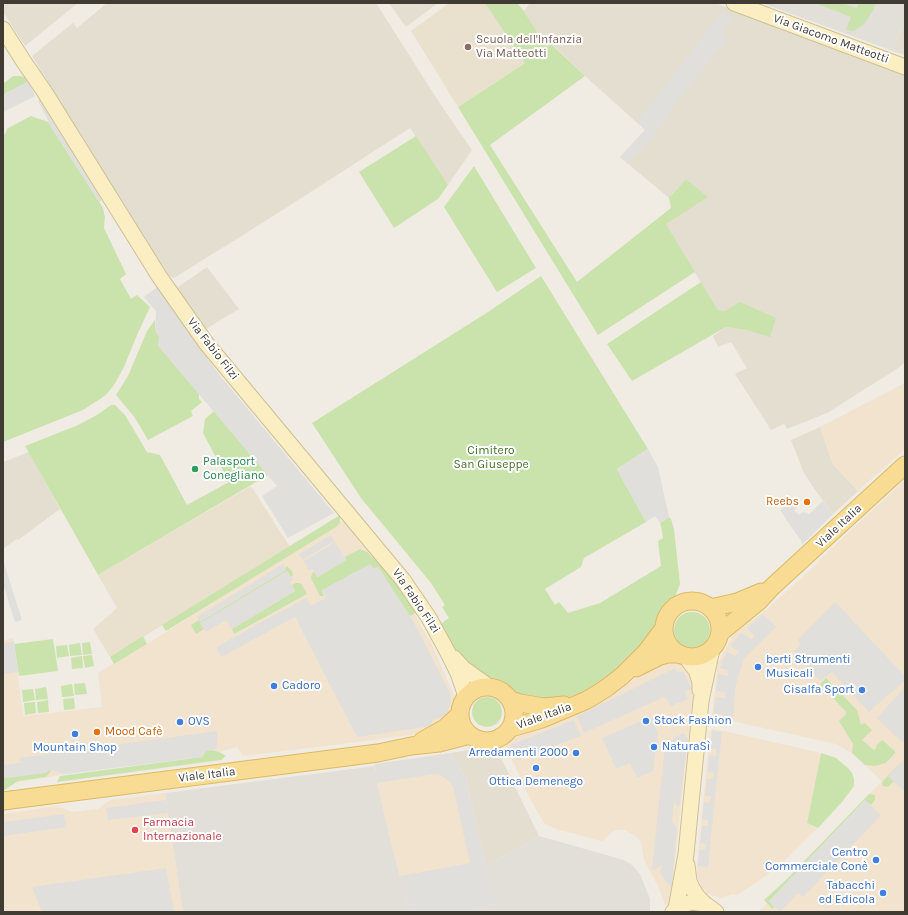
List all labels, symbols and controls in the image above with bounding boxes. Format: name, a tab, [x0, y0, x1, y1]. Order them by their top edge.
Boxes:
street label: Via Giacomo Matteotti	[771, 11, 891, 67]
place label: Scuola dell'Infanzia Via Matteotti	[476, 33, 582, 61]
marker: Scuola dell'Infanzia Via Matteotti	[463, 42, 473, 52]
street label: Via Fabio Filzi	[184, 315, 242, 383]
park label: Cimitero San Giuseppe	[453, 444, 529, 472]
place label: Palasport Conegliano	[203, 455, 264, 483]
marker: Palasport Conegliano	[190, 464, 200, 474]
place label: Reebs	[766, 495, 799, 509]
marker: Reebs	[802, 497, 812, 507]
street label: Viale Italia	[813, 501, 865, 551]
street label: Via Fabio Filzi	[389, 566, 443, 636]
place label: berti Strumenti Musicali	[766, 653, 851, 681]
marker: berti Strumenti Musicali	[753, 662, 763, 672]
place label: Cadoro	[282, 679, 321, 693]
marker: Cadoro	[269, 681, 279, 691]
place label: Cisalfa Sport	[784, 683, 854, 697]
marker: Cisalfa Sport	[857, 685, 867, 695]
street label: Viale Italia	[515, 699, 573, 733]
place label: Stock Fashion	[654, 714, 732, 728]
place label: OVS	[188, 715, 210, 729]
marker: Stock Fashion	[641, 716, 651, 726]
marker: OVS	[175, 717, 185, 727]
place label: Mood Cafè	[105, 725, 162, 739]
marker: Mood Cafè	[92, 727, 102, 737]
marker: Mountain Shop	[70, 729, 80, 739]
place label: NaturaSì	[662, 740, 710, 754]
place label: Mountain Shop	[33, 741, 117, 755]
marker: NaturaSì	[649, 742, 659, 752]
place label: Arredamenti 2000	[469, 746, 568, 760]
marker: Arredamenti 2000	[571, 748, 581, 758]
marker: Ottica Demenego	[531, 763, 541, 773]
street label: Viale Italia	[178, 764, 236, 786]
place label: Ottica Demenego	[489, 775, 583, 789]
place label: Farmacia Internazionale	[143, 816, 222, 844]
marker: Farmacia Internazionale	[130, 825, 140, 835]
place label: Centro Commerciale Conè	[765, 846, 868, 874]
marker: Centro Commerciale Conè	[871, 855, 881, 865]
place label: Tabacchi ed Edicola	[819, 879, 875, 907]
marker: Tabacchi ed Edicola	[878, 888, 888, 898]

